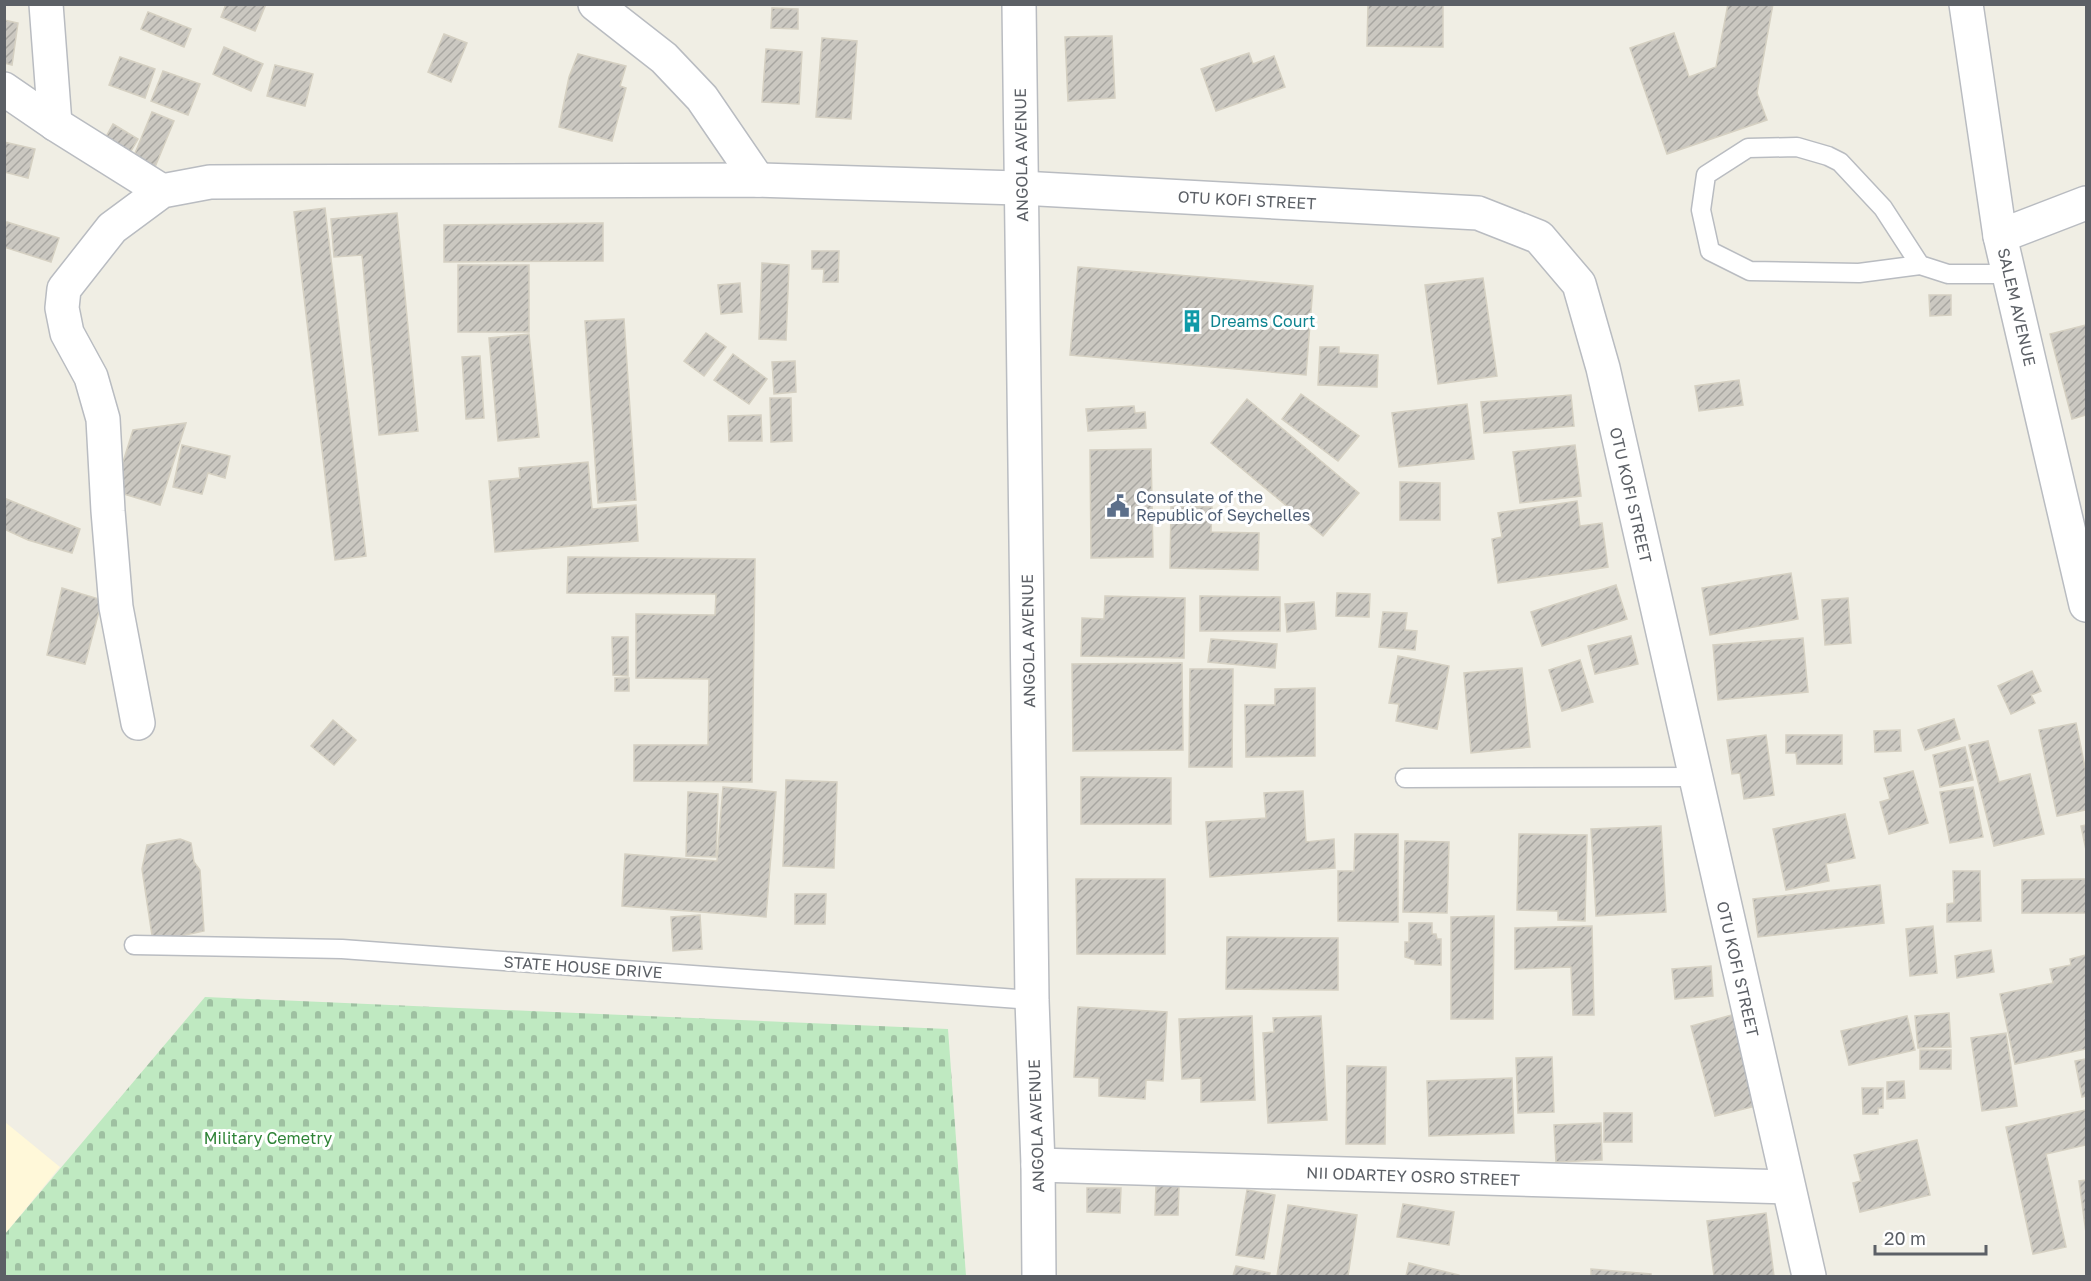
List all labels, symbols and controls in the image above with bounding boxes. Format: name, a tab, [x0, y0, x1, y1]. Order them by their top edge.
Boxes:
street label: ANGOLA AVENUE	[1010, 88, 1032, 222]
street label: OTU KOFI STREET	[1177, 186, 1317, 214]
street label: SALEM AVENUE	[1994, 246, 2040, 368]
building icon: Dreams Court	[1179, 308, 1205, 334]
place label: Dreams Court	[1210, 311, 1315, 331]
street label: OTU KOFI STREET	[1606, 425, 1656, 565]
place label: Consulate of the Republic of Seychelles	[1136, 487, 1310, 525]
public building icon: Consulate of the Republic of Seychelles	[1105, 493, 1131, 519]
street label: ANGOLA AVENUE	[1017, 574, 1039, 708]
street label: OTU KOFI STREET	[1713, 899, 1763, 1039]
street label: STATE HOUSE DRIVE	[503, 951, 663, 983]
street label: ANGOLA AVENUE	[1024, 1059, 1048, 1193]
park label: Military Cemetry	[204, 1128, 332, 1148]
street label: NII ODARTEY OSRO STREET	[1306, 1162, 1520, 1190]
scale bar	[1875, 1218, 1986, 1256]
text: 20 m	[1884, 1227, 1926, 1249]

